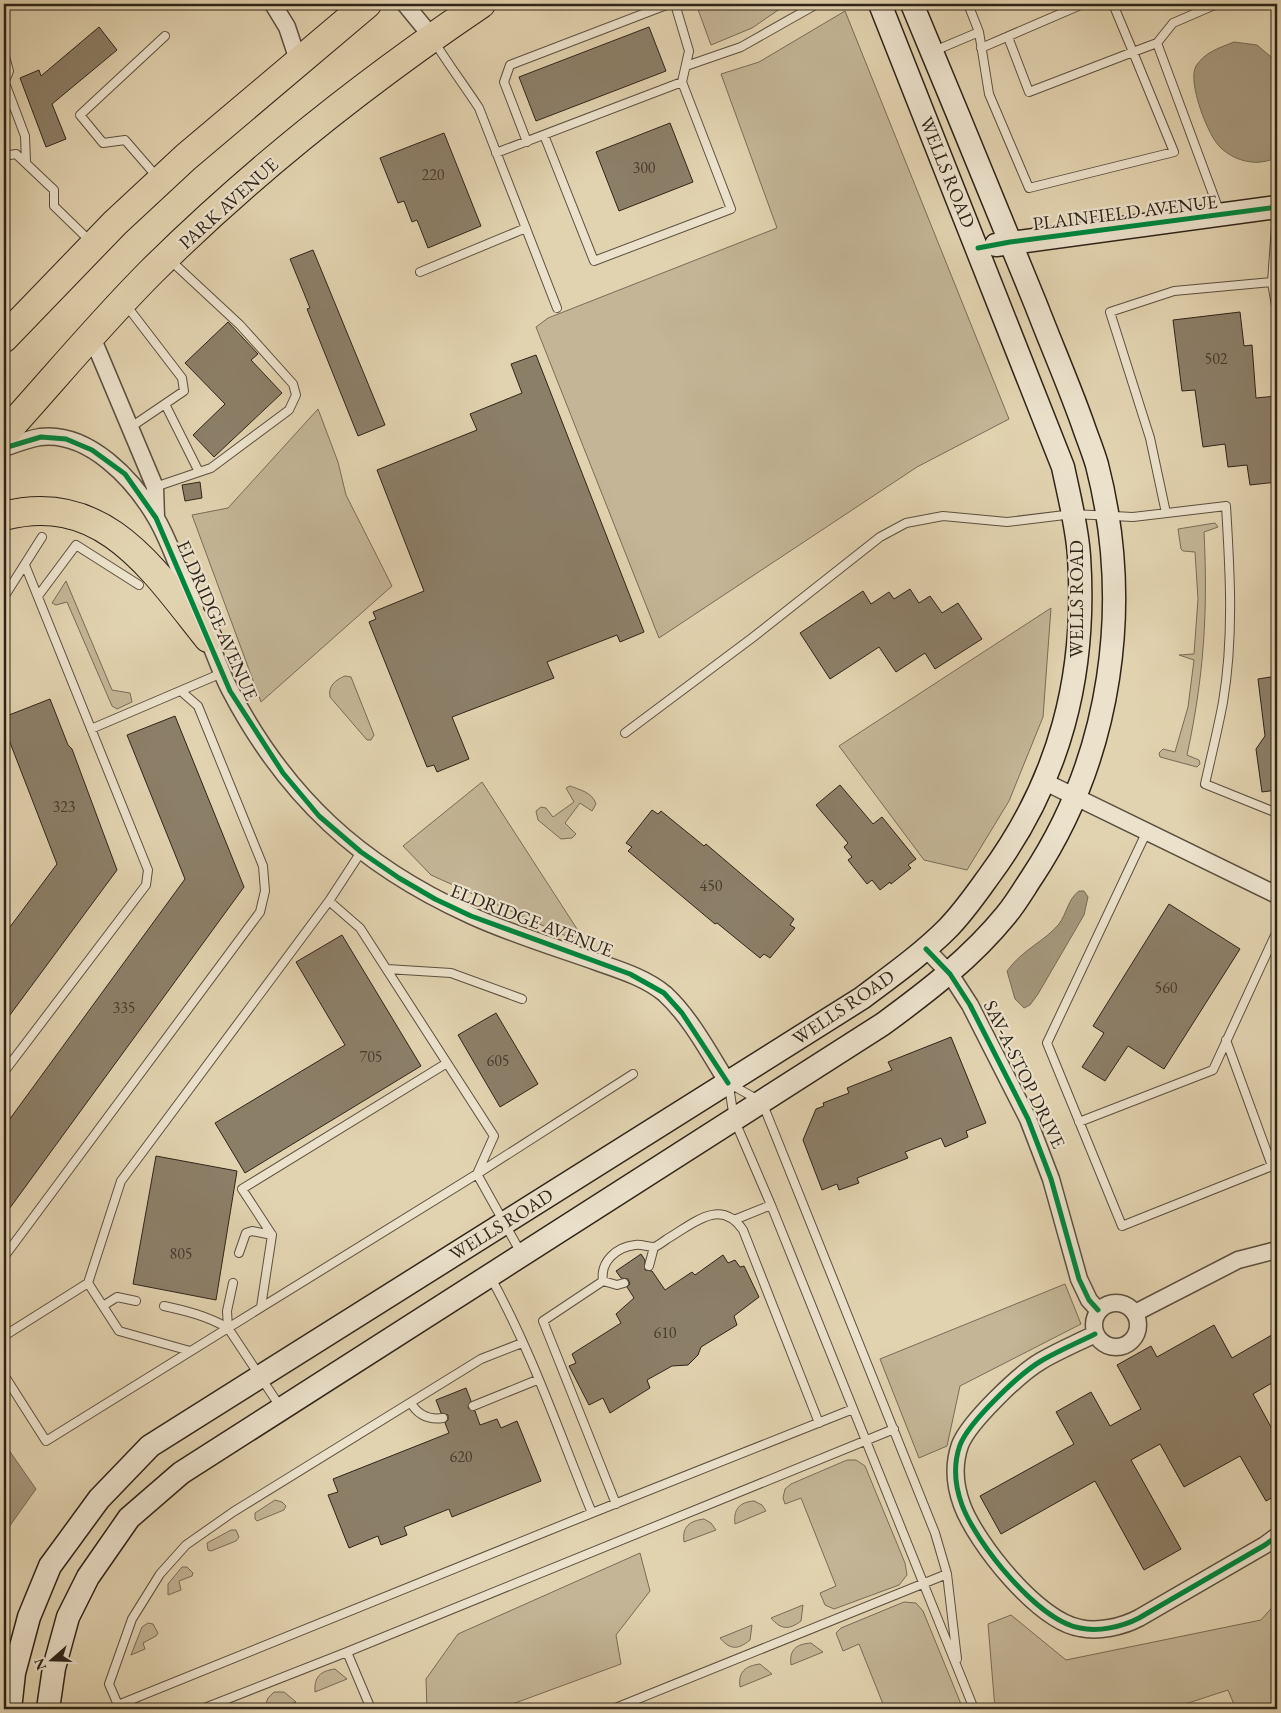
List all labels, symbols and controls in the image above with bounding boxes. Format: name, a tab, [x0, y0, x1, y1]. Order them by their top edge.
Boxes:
street label: WELLS ROAD	[914, 113, 981, 232]
street label: PARK AVENUE	[173, 152, 284, 255]
house number: 300	[632, 157, 656, 178]
house number: 220	[421, 164, 445, 185]
street label: PLAINFIELD AVENUE	[1031, 189, 1219, 236]
house number: 502	[1204, 348, 1228, 369]
street label: ELDRIDGE AVENUE	[171, 536, 264, 704]
street label: WELLS ROAD	[1064, 540, 1089, 658]
house number: 323	[52, 796, 76, 817]
house number: 450	[699, 875, 723, 896]
street label: ELDRIDGE AVENUE	[447, 878, 617, 963]
street label: WELLS ROAD	[787, 964, 899, 1051]
house number: 560	[1154, 977, 1178, 998]
street label: SAV-A-STOP DRIVE	[978, 996, 1071, 1153]
house number: 335	[112, 997, 136, 1018]
house number: 705	[359, 1046, 383, 1067]
house number: 605	[486, 1050, 510, 1071]
street label: WELLS ROAD	[445, 1183, 558, 1266]
house number: 805	[169, 1243, 193, 1264]
house number: 610	[653, 1322, 677, 1343]
house number: 620	[449, 1446, 473, 1467]
north arrow	[28, 1636, 78, 1686]
text: N	[29, 1655, 50, 1673]

